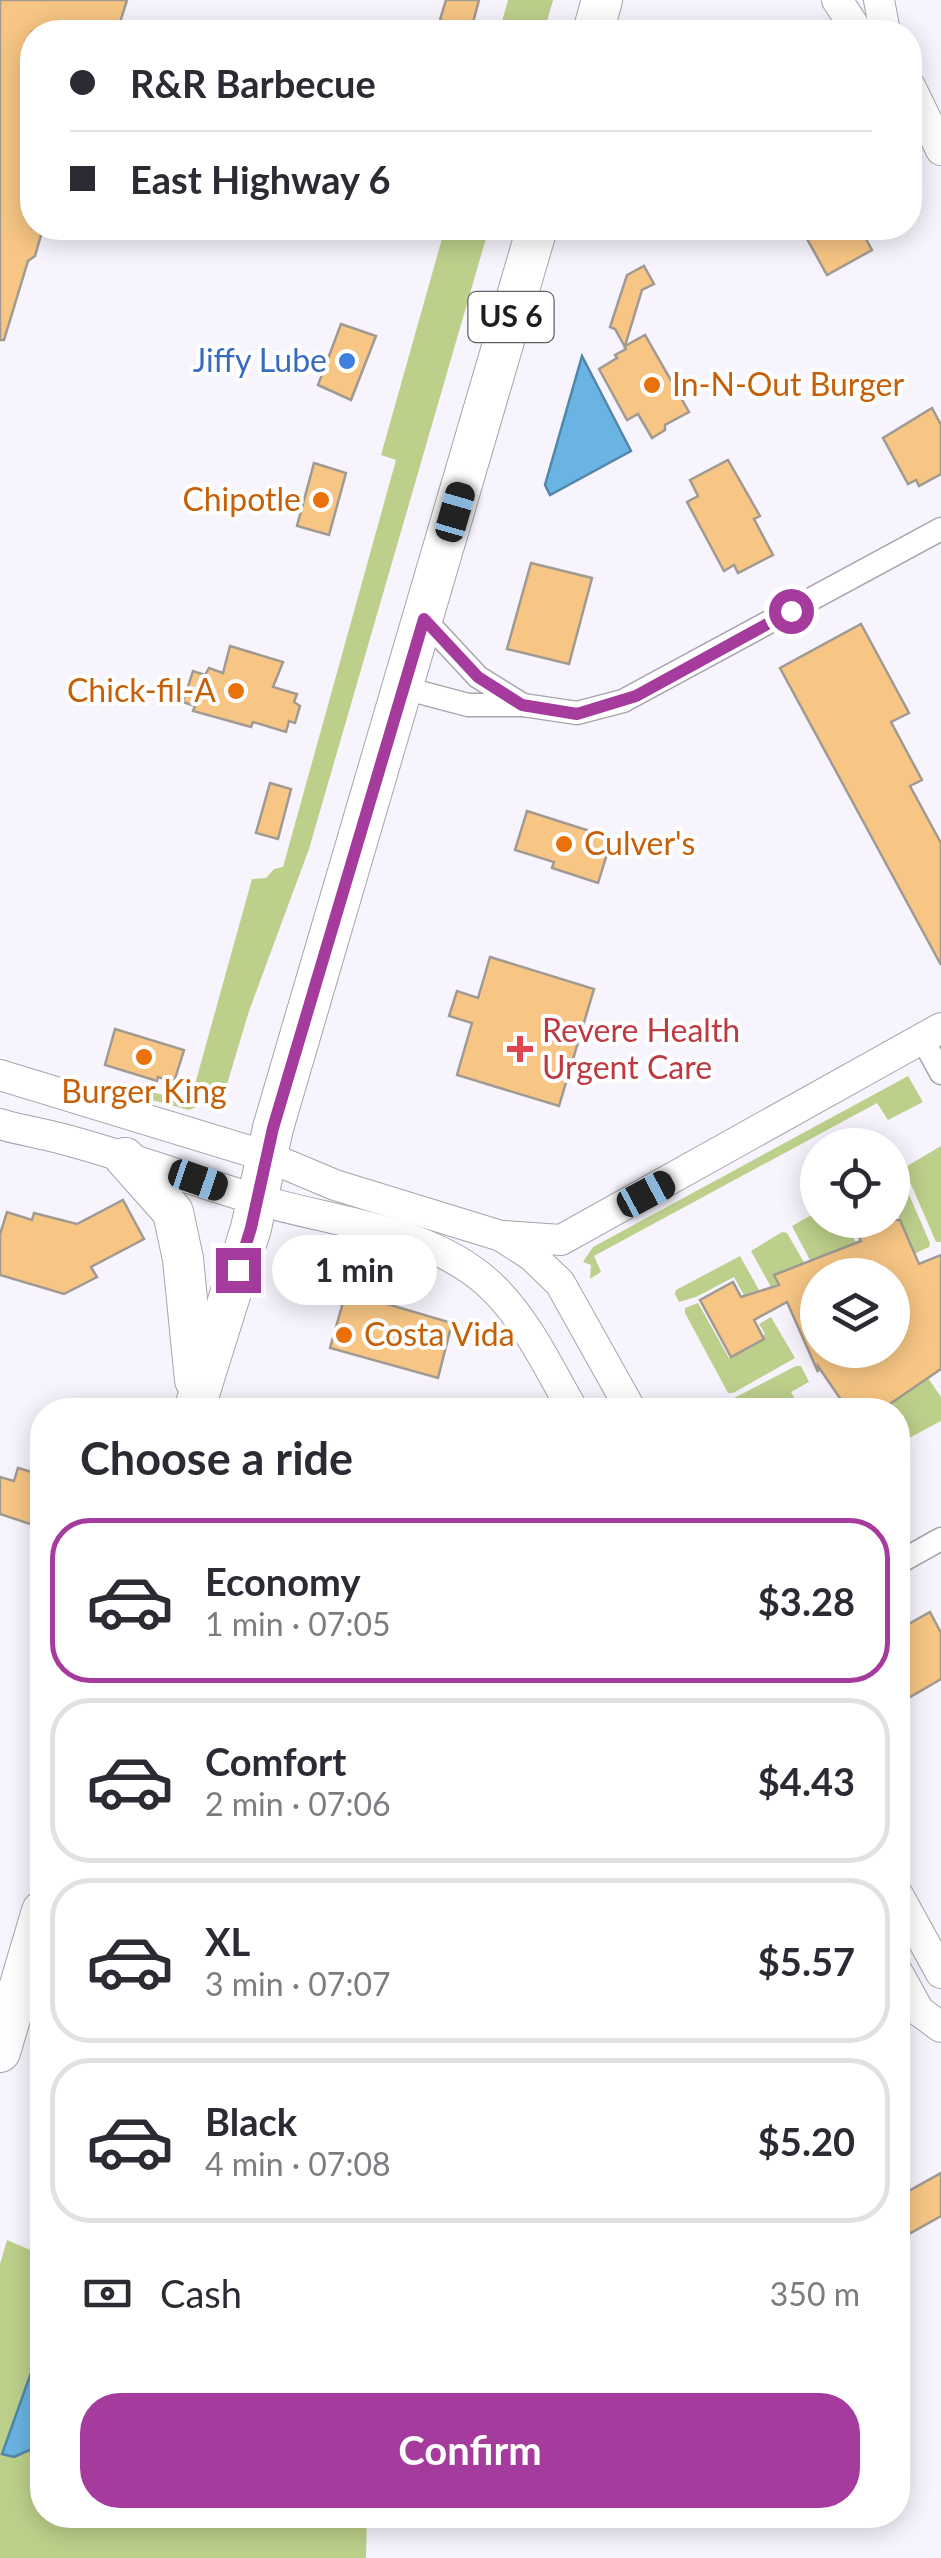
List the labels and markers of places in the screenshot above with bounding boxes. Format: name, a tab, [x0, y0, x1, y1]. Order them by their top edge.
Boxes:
place label: Jiffy Lube	[193, 340, 327, 379]
marker: Jiffy Lube	[336, 350, 358, 372]
place label: In-N-Out Burger	[672, 364, 904, 403]
marker: In-N-Out Burger	[641, 374, 663, 396]
place label: Chipotle	[182, 479, 301, 518]
marker: Chipotle	[310, 489, 332, 511]
place label: Chick-fil-A	[67, 670, 216, 709]
marker: Chick-fil-A	[225, 680, 247, 702]
place label: Culver's	[584, 823, 695, 862]
marker: Culver's	[553, 833, 575, 855]
place label: Revere Health Urgent Care	[542, 1010, 740, 1086]
marker: Revere Health Urgent Care	[507, 1036, 533, 1062]
marker: Burger King	[133, 1046, 155, 1068]
place label: Burger King	[61, 1071, 227, 1110]
place label: Costa Vida	[364, 1314, 515, 1353]
marker: Costa Vida	[333, 1324, 355, 1346]

